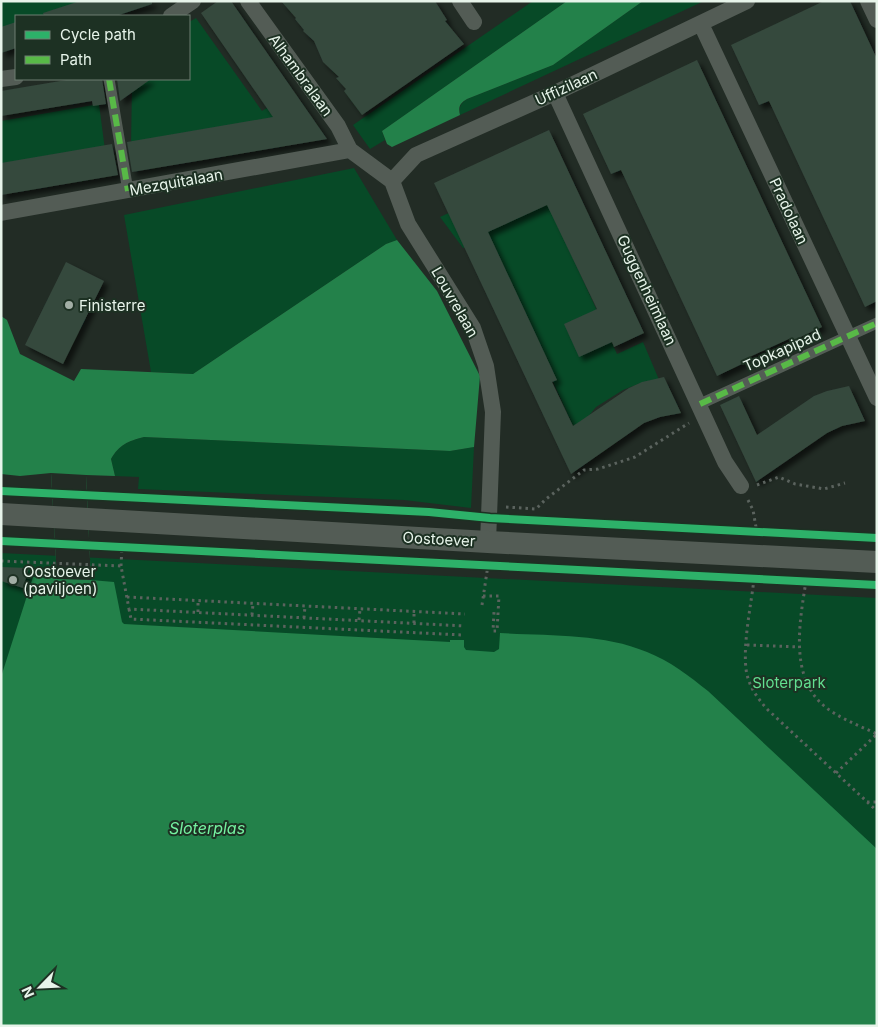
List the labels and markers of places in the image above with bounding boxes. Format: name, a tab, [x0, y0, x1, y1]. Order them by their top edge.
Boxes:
place label: Finisterre	[79, 296, 145, 315]
marker: Finisterre	[63, 299, 75, 311]
place label: Oostoever (paviljoen)	[23, 562, 97, 598]
marker: Oostoever (paviljoen)	[7, 574, 19, 586]

